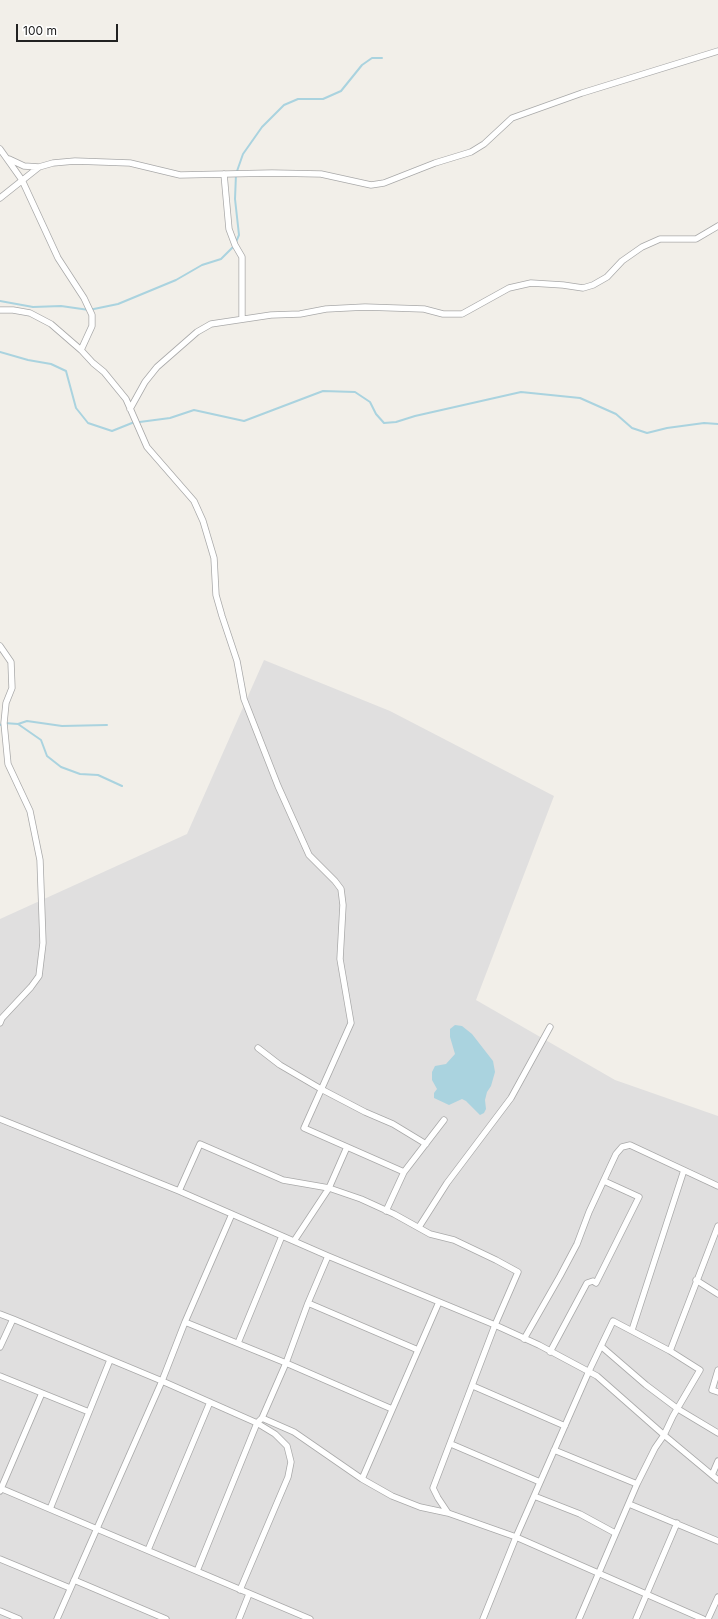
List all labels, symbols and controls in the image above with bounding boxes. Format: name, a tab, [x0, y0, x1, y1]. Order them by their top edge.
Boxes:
scale bar	[18, 16, 120, 42]
text: 100 m	[23, 23, 57, 38]

